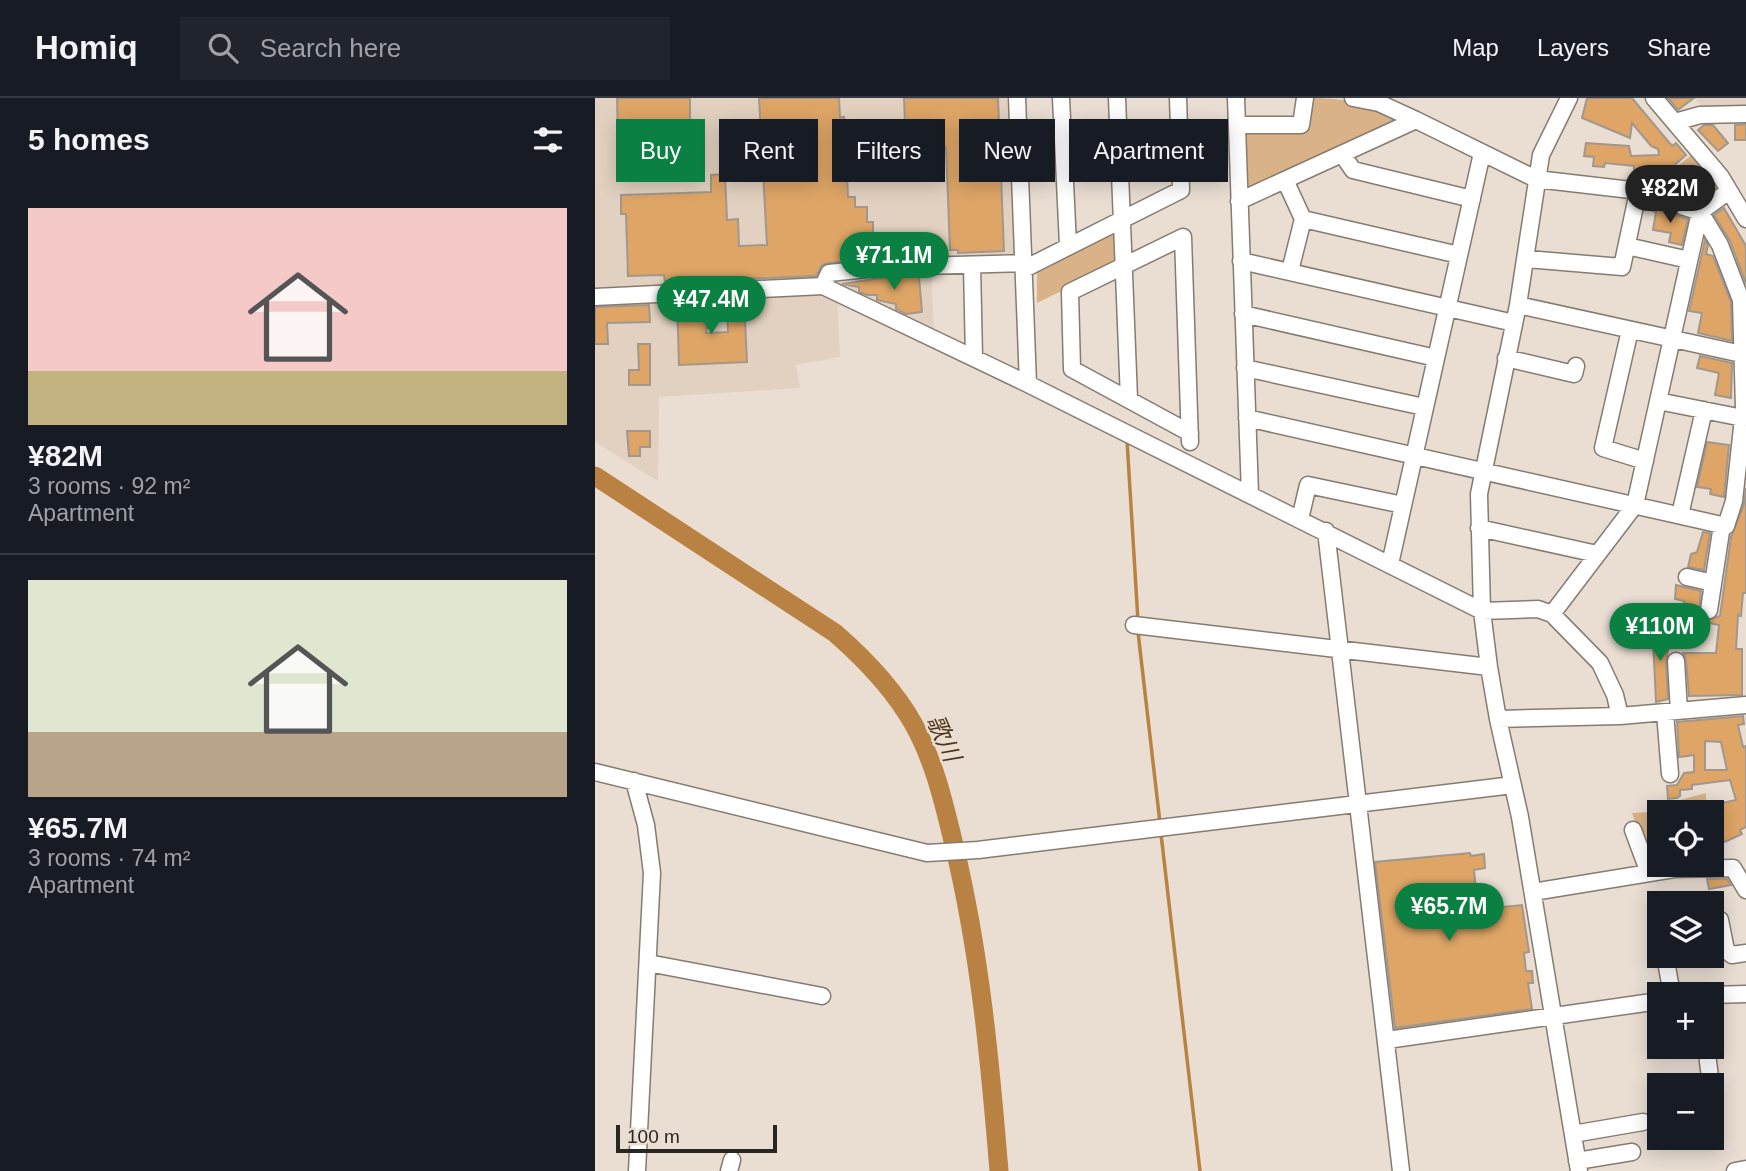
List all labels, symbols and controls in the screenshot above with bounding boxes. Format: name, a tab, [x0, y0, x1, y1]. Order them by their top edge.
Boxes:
search box	[180, 17, 670, 80]
text: Homiq	[35, 29, 138, 66]
icon: search	[204, 29, 242, 67]
text: Search here	[260, 33, 401, 63]
text: Map	[1452, 34, 1499, 61]
text: Layers	[1537, 34, 1609, 61]
text: Share	[1647, 34, 1711, 61]
chip: Buy	[616, 119, 705, 182]
chip: Rent	[719, 119, 818, 182]
chip: Filters	[832, 119, 945, 182]
chip: New	[959, 119, 1055, 182]
chip: Apartment	[1069, 119, 1228, 182]
icon: filters	[529, 121, 567, 159]
text: 5 homes	[28, 123, 150, 156]
pin: ¥82M	[1629, 166, 1711, 225]
text: ¥82M	[1641, 175, 1699, 201]
pin: ¥71.1M	[837, 232, 951, 292]
text: ¥71.1M	[856, 242, 932, 268]
icon: home	[235, 254, 361, 380]
pin: ¥47.4M	[654, 276, 768, 336]
text: ¥47.4M	[673, 286, 749, 312]
text: ¥82M	[28, 439, 103, 472]
text: 3 rooms · 92 m²	[28, 473, 190, 499]
text: Apartment	[28, 500, 134, 526]
pin: ¥110M	[1611, 603, 1709, 663]
text: ¥110M	[1625, 613, 1695, 639]
icon: home	[235, 626, 361, 752]
water label: 歌川	[922, 711, 967, 768]
map controls	[1647, 800, 1724, 1150]
button: locate	[1647, 800, 1724, 877]
text: ¥65.7M	[28, 811, 128, 844]
text: 3 rooms · 74 m²	[28, 845, 190, 871]
text: Apartment	[28, 872, 134, 898]
pin: ¥65.7M	[1392, 884, 1506, 943]
button: layers	[1647, 891, 1724, 968]
text: ¥65.7M	[1411, 893, 1487, 919]
button: +	[1647, 982, 1724, 1059]
button: −	[1647, 1073, 1724, 1150]
scale bar	[616, 1122, 777, 1154]
text: 100 m	[627, 1126, 680, 1147]

